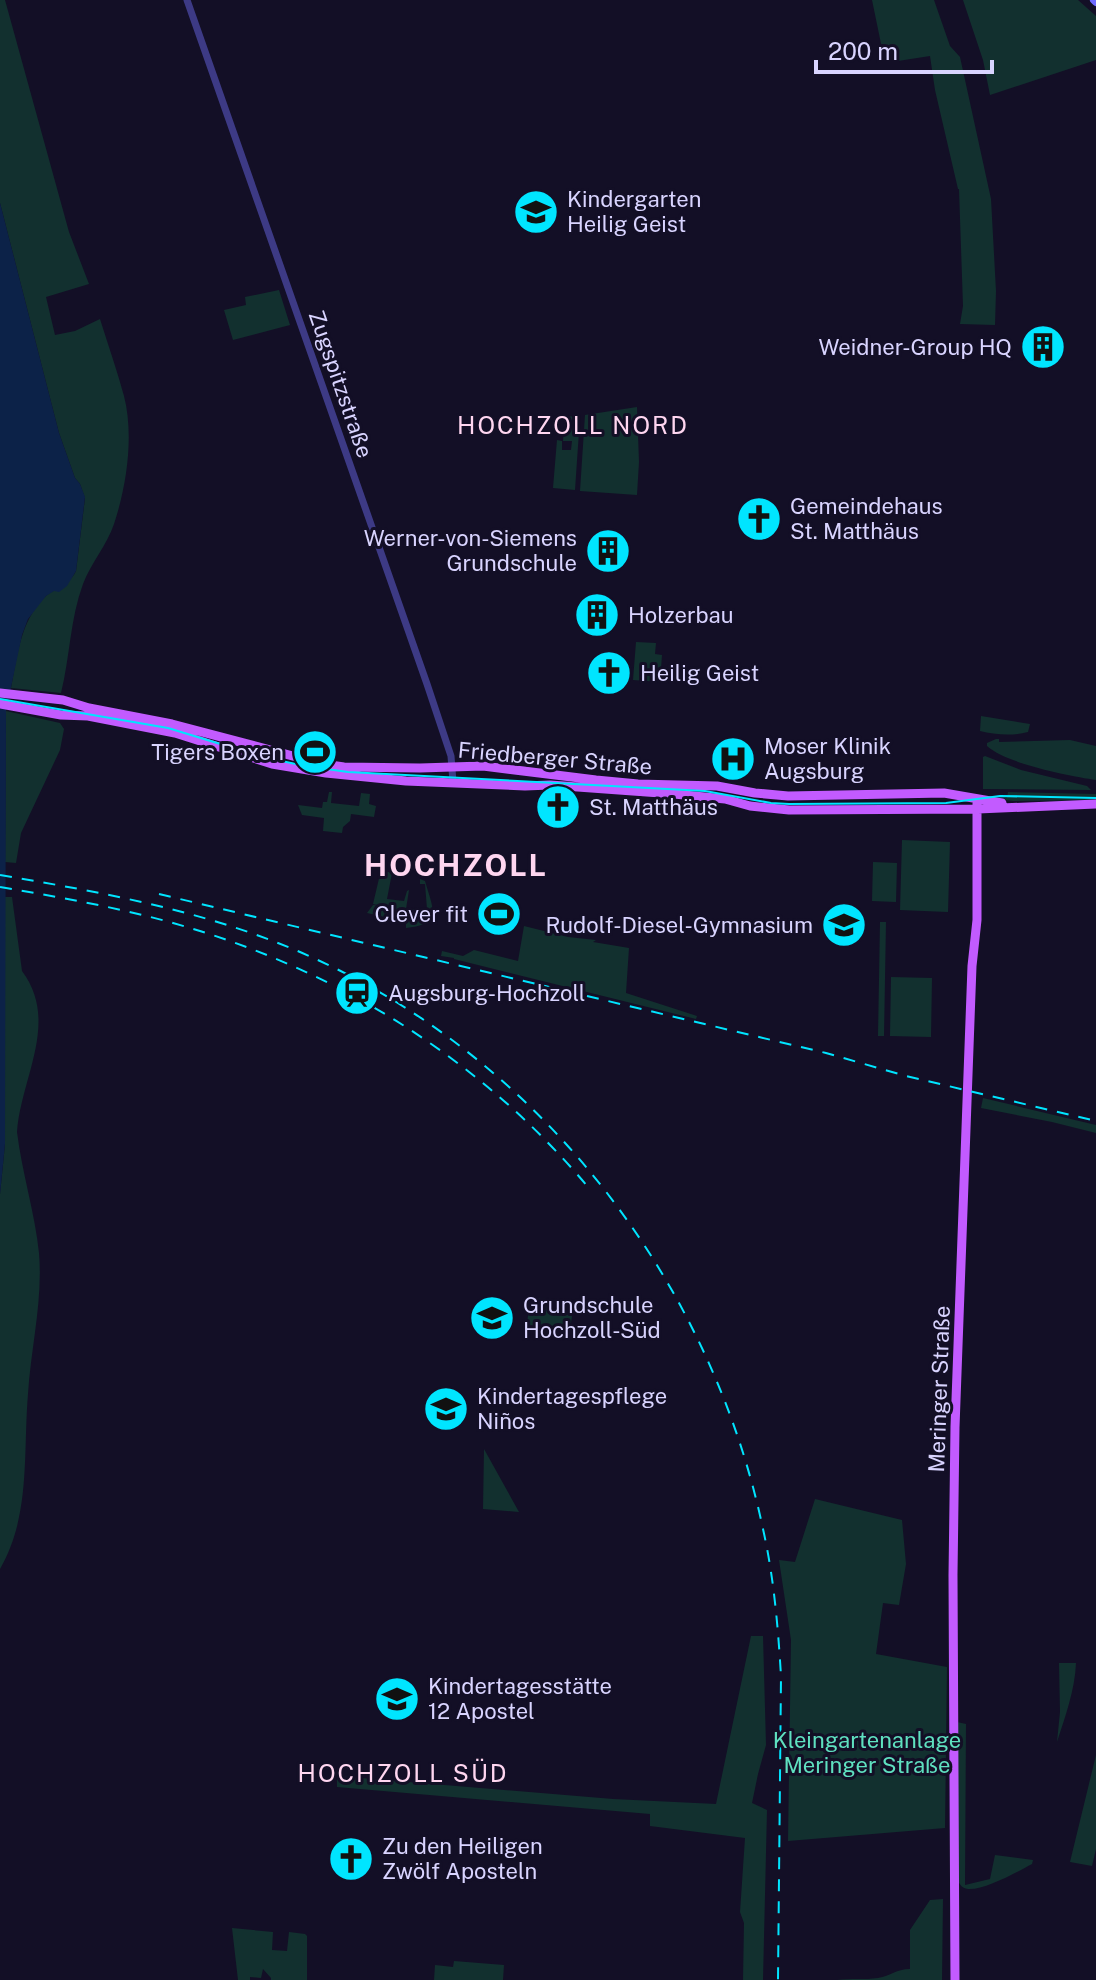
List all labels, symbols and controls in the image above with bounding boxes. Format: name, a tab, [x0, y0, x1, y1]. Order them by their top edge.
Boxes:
scale bar	[816, 24, 992, 74]
text: 200 m	[828, 37, 898, 65]
place label: Kindergarten Heilig Geist	[567, 186, 701, 237]
school or university icon: Kindergarten Heilig Geist	[512, 188, 560, 236]
street label: Zugspitzstraße	[304, 307, 378, 461]
building icon: Weidner-Group HQ	[1019, 323, 1067, 371]
place label: Weidner-Group HQ	[818, 334, 1012, 360]
district label: HOCHZOLL NORD	[457, 411, 689, 439]
place label: Gemeindehaus St. Matthäus	[790, 493, 943, 544]
church icon: Gemeindehaus St. Matthäus	[735, 495, 783, 543]
place label: Werner-von-Siemens Grundschule	[364, 525, 577, 576]
building icon: Werner-von-Siemens Grundschule	[584, 527, 632, 575]
building icon: Holzerbau	[573, 591, 621, 639]
place label: Holzerbau	[628, 602, 733, 628]
church icon: Heilig Geist	[585, 649, 633, 697]
place label: Heilig Geist	[640, 660, 759, 686]
sports icon: Tigers Boxen	[291, 728, 339, 776]
place label: Moser Klinik Augsburg	[764, 733, 891, 784]
hospital icon: Moser Klinik Augsburg	[709, 735, 757, 783]
street label: Friedberger Straße	[457, 737, 653, 779]
place label: Tigers Boxen	[151, 739, 284, 765]
church icon: St. Matthäus	[534, 783, 582, 831]
place label: St. Matthäus	[589, 794, 718, 820]
district label: HOCHZOLL	[364, 847, 548, 883]
sports icon: Clever fit	[475, 890, 523, 938]
place label: Clever fit	[375, 901, 468, 927]
school or university icon: Rudolf-Diesel-Gymnasium	[820, 901, 868, 949]
place label: Rudolf-Diesel-Gymnasium	[546, 912, 813, 938]
station icon: Augsburg-Hochzoll	[333, 969, 381, 1017]
place label: Augsburg-Hochzoll	[388, 980, 586, 1006]
place label: Grundschule Hochzoll-Süd	[523, 1292, 661, 1343]
school or university icon: Grundschule Hochzoll-Süd	[468, 1294, 516, 1342]
street label: Meringer Straße	[923, 1305, 955, 1473]
place label: Kindertagespflege Niños	[477, 1383, 667, 1434]
school or university icon: Kindertagespflege Niños	[422, 1385, 470, 1433]
place label: Kindertagesstätte 12 Apostel	[428, 1673, 612, 1724]
school or university icon: Kindertagesstätte 12 Apostel	[373, 1675, 421, 1723]
park label: Kleingartenanlage Meringer Straße	[773, 1727, 961, 1778]
district label: HOCHZOLL SÜD	[298, 1758, 508, 1787]
place label: Zu den Heiligen Zwölf Aposteln	[382, 1833, 543, 1884]
church icon: Zu den Heiligen Zwölf Aposteln	[327, 1835, 375, 1883]

